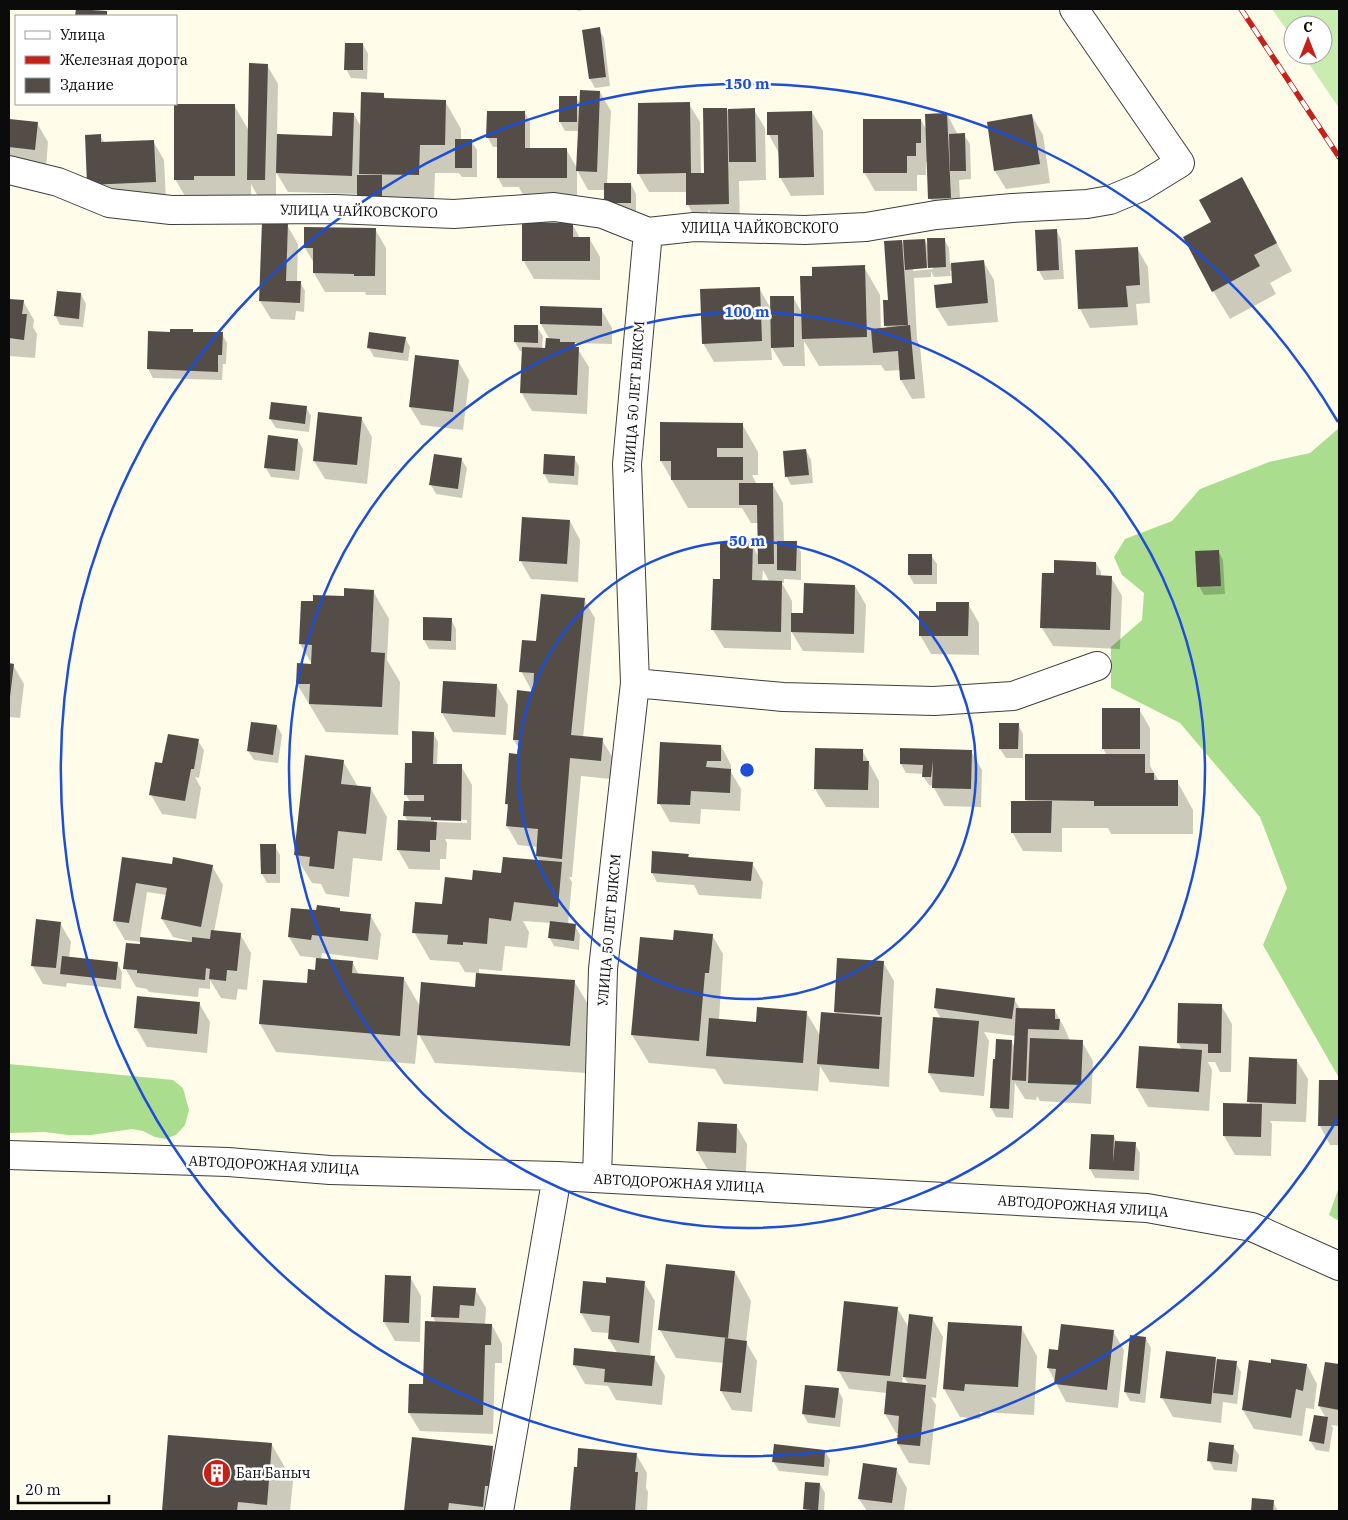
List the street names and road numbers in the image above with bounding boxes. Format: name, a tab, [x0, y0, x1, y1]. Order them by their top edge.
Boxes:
street label: УЛИЦА ЧАЙКОВСКОГО	[280, 201, 438, 221]
street label: УЛИЦА ЧАЙКОВСКОГО	[681, 219, 839, 237]
street label: УЛИЦА 50 ЛЕТ ВЛКСМ	[620, 320, 648, 474]
street label: УЛИЦА 50 ЛЕТ ВЛКСМ	[593, 853, 625, 1007]
street label: АВТОДОРОЖНАЯ УЛИЦА	[188, 1152, 360, 1178]
street label: АВТОДОРОЖНАЯ УЛИЦА	[593, 1170, 765, 1196]
street label: АВТОДОРОЖНАЯ УЛИЦА	[997, 1191, 1169, 1221]

